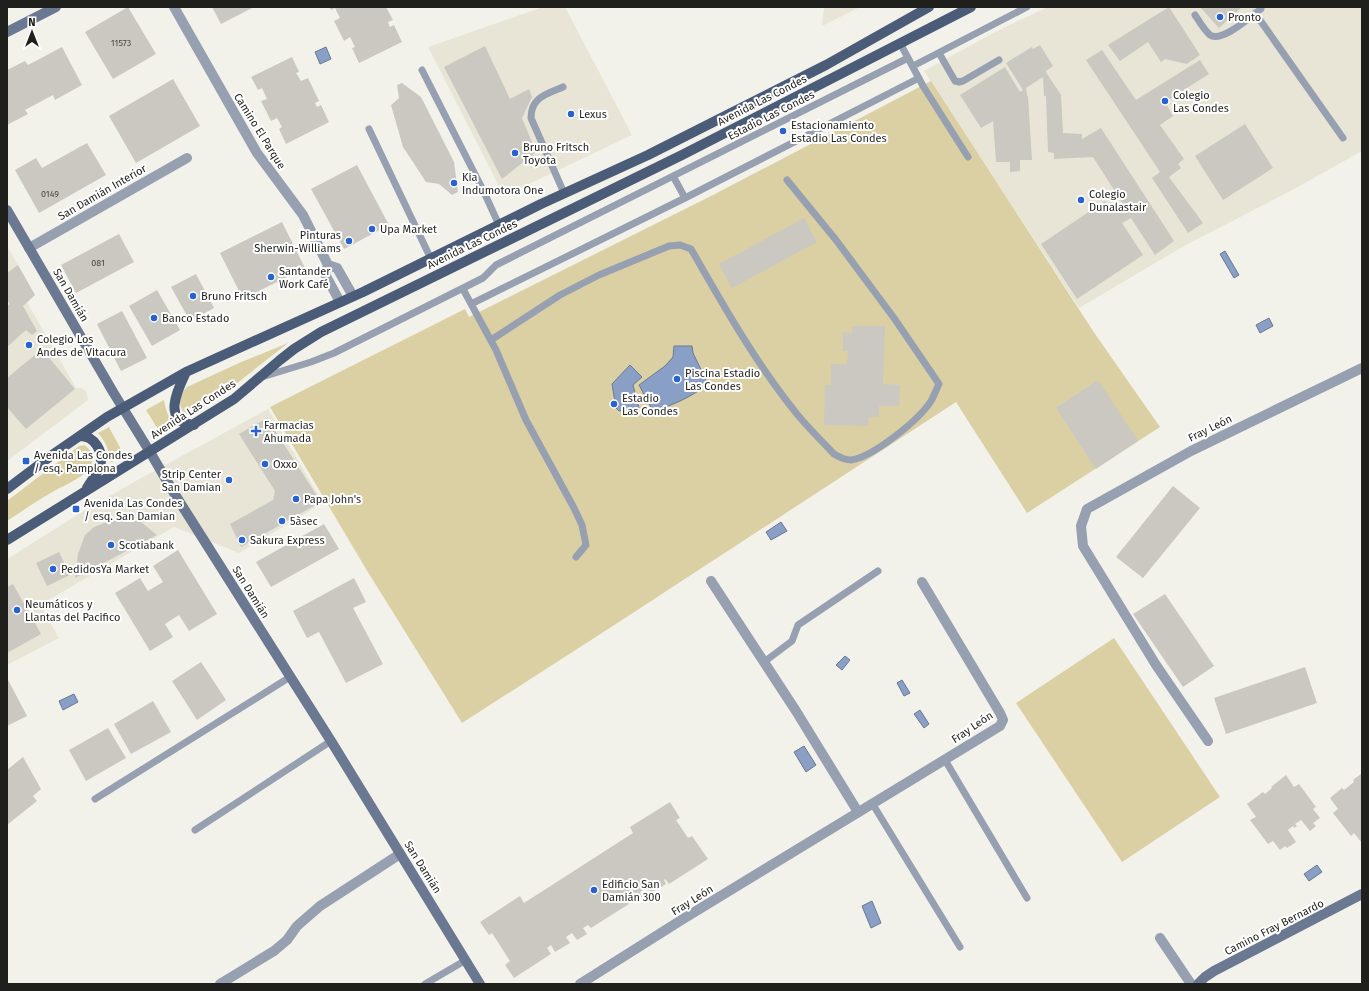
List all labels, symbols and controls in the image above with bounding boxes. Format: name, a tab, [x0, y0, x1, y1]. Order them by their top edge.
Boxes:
place label: Pronto	[1228, 11, 1261, 24]
north arrow	[12, 12, 52, 52]
marker: Pronto	[1215, 12, 1225, 22]
text: N	[28, 16, 36, 29]
house number: 11573	[111, 38, 131, 48]
street label: Avenida Las Condes	[715, 72, 809, 129]
street label: Estadio Las Condes	[726, 88, 817, 143]
place label: Colegio Las Condes	[1173, 89, 1229, 115]
street label: Camino El Parque	[231, 91, 288, 172]
marker: Colegio Las Condes	[1160, 96, 1170, 106]
place label: Lexus	[579, 108, 607, 121]
marker: Lexus	[566, 109, 576, 119]
place label: Estacionamiento Estadio Las Condes	[791, 119, 887, 145]
marker: Estacionamiento Estadio Las Condes	[778, 126, 788, 136]
place label: Bruno Fritsch Toyota	[523, 141, 589, 167]
marker: Bruno Fritsch Toyota	[510, 148, 520, 158]
street label: San Damián Interior	[56, 162, 149, 223]
place label: Kia Indumotora One	[462, 171, 544, 197]
marker: Kia Indumotora One	[449, 178, 459, 188]
place label: Colegio Dunalastair	[1089, 188, 1147, 214]
house number: 0149	[41, 189, 59, 199]
marker: Colegio Dunalastair	[1076, 195, 1086, 205]
street label: Avenida Las Condes	[425, 217, 519, 272]
place label: Upa Market	[380, 223, 437, 236]
marker: Upa Market	[367, 224, 377, 234]
place label: Pinturas Sherwin-Williams	[254, 229, 341, 255]
marker: Pinturas Sherwin-Williams	[344, 236, 354, 246]
house number: 081	[91, 258, 105, 268]
place label: Santander Work Café	[279, 265, 331, 291]
street label: San Damián	[50, 266, 91, 324]
marker: Santander Work Café	[266, 272, 276, 282]
place label: Bruno Fritsch	[201, 290, 267, 303]
marker: Bruno Fritsch	[188, 291, 198, 301]
place label: Banco Estado	[162, 312, 229, 325]
marker: Banco Estado	[149, 313, 159, 323]
place label: Colegio Los Andes de Vitacura	[37, 333, 126, 359]
marker: Colegio Los Andes de Vitacura	[24, 340, 34, 350]
place label: Piscina Estadio Las Condes	[685, 367, 760, 393]
marker: Piscina Estadio Las Condes	[672, 374, 682, 384]
street label: Avenida Las Condes	[148, 377, 238, 442]
place label: Estadio Las Condes	[622, 392, 678, 418]
marker: Estadio Las Condes	[609, 399, 619, 409]
street label: Fray León	[1186, 412, 1234, 445]
place label: Farmacias Ahumada	[264, 419, 314, 445]
marker: Farmacias Ahumada	[251, 426, 261, 436]
place label: Avenida Las Condes / esq. Pamplona	[34, 449, 133, 475]
marker: Avenida Las Condes / esq. Pamplona	[21, 456, 31, 466]
place label: Oxxo	[273, 458, 298, 471]
marker: Oxxo	[260, 459, 270, 469]
place label: Strip Center San Damian	[162, 468, 222, 494]
marker: Strip Center San Damian	[224, 475, 234, 485]
place label: Papa John's	[304, 493, 361, 506]
marker: Papa John's	[291, 494, 301, 504]
place label: Avenida Las Condes / esq. San Damian	[84, 497, 183, 523]
marker: Avenida Las Condes / esq. San Damian	[71, 504, 81, 514]
place label: 5àsec	[290, 515, 318, 528]
marker: 5àsec	[277, 516, 287, 526]
place label: Sakura Express	[250, 534, 325, 547]
marker: Sakura Express	[237, 535, 247, 545]
place label: Scotiabank	[119, 539, 174, 552]
marker: Scotiabank	[106, 540, 116, 550]
place label: PedidosYa Market	[61, 563, 149, 576]
marker: PedidosYa Market	[48, 564, 58, 574]
street label: San Damián	[229, 564, 272, 621]
place label: Neumáticos y Llantas del Pacifico	[25, 598, 120, 624]
marker: Neumáticos y Llantas del Pacifico	[12, 605, 22, 615]
street label: Fray León	[949, 709, 995, 746]
street label: San Damián	[401, 839, 444, 896]
place label: Edificio San Damián 300	[602, 878, 661, 904]
street label: Fray León	[669, 882, 716, 918]
marker: Edificio San Damián 300	[589, 885, 599, 895]
street label: Camino Fray Bernardo	[1222, 897, 1326, 958]

